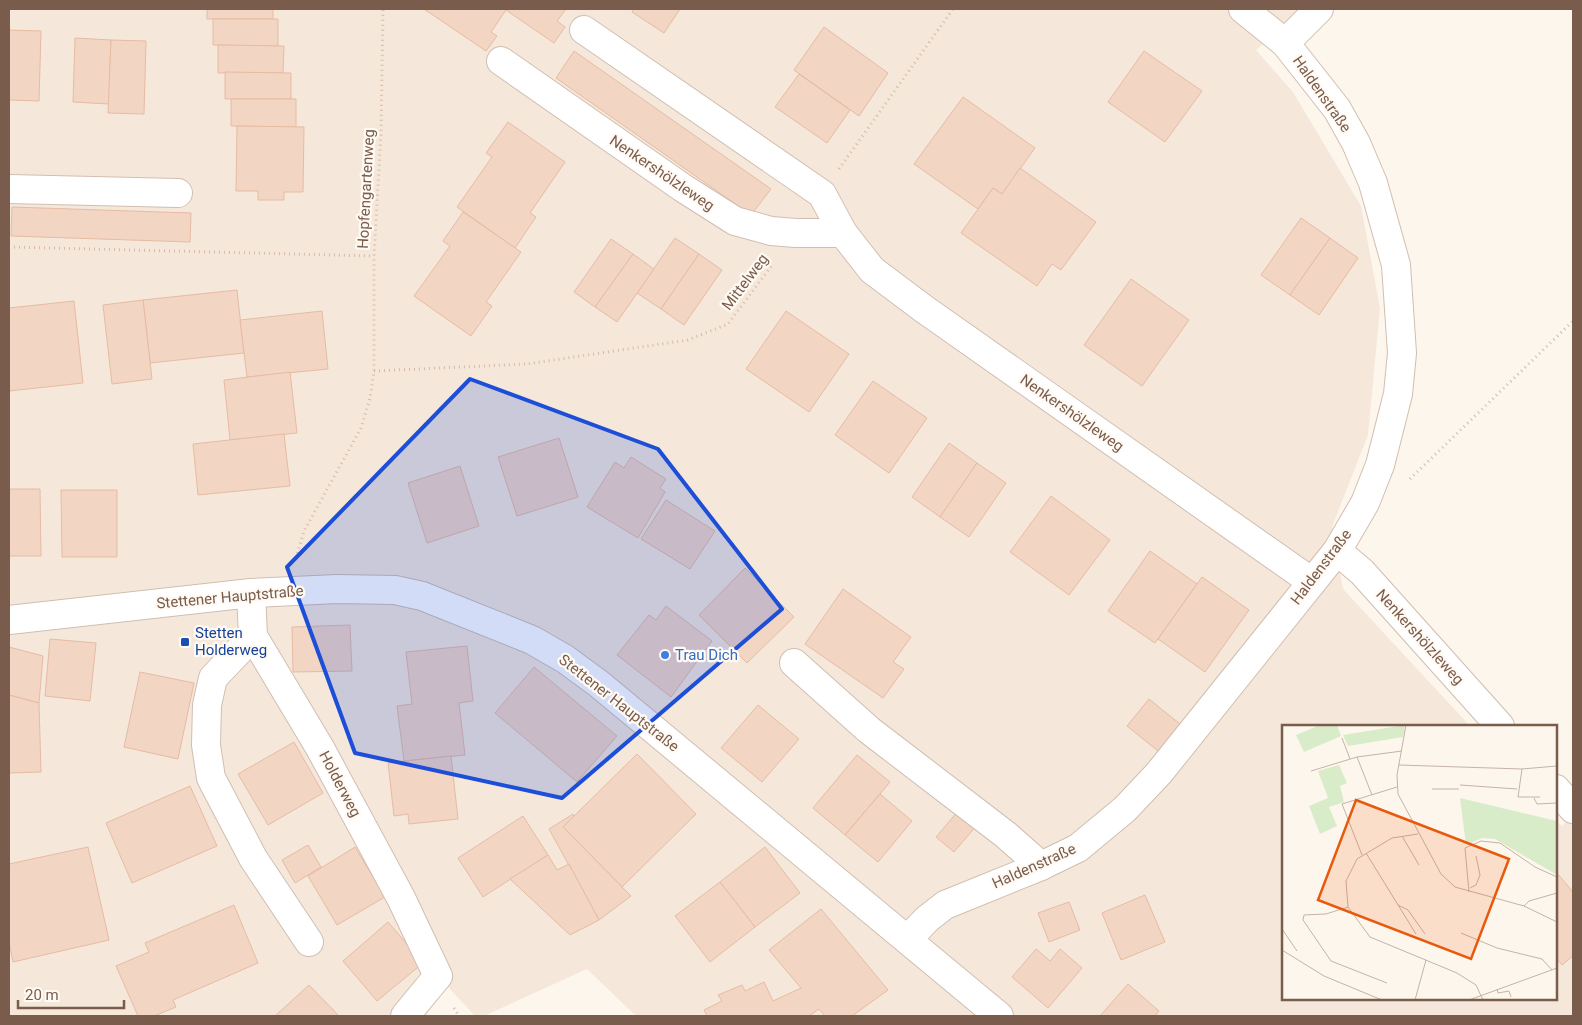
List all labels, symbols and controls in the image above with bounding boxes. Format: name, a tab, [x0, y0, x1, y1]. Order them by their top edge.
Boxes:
street label: Haldenstraße	[1289, 52, 1355, 136]
street label: Hopfengartenweg	[354, 129, 378, 249]
street label: Nenkershölzleweg	[606, 131, 718, 215]
street label: Mittelweg	[718, 250, 772, 314]
street label: Nenkershölzleweg	[1017, 371, 1127, 455]
street label: Haldenstraße	[1287, 526, 1355, 608]
street label: Stettener Hauptstraße	[156, 582, 304, 612]
street label: Nenkershölzleweg	[1372, 586, 1468, 688]
place label: Stetten Holderweg	[195, 624, 267, 659]
marker: Stetten Holderweg	[179, 636, 191, 648]
place label: Trau Dich	[675, 646, 738, 664]
marker: Trau Dich	[659, 649, 671, 661]
street label: Stettener Hauptstraße	[555, 650, 683, 756]
inset map	[1282, 725, 1557, 1000]
street label: Holderweg	[315, 748, 365, 820]
street label: Haldenstraße	[989, 840, 1079, 892]
scale bar	[18, 978, 124, 1010]
text: 20 m	[25, 986, 59, 1004]

